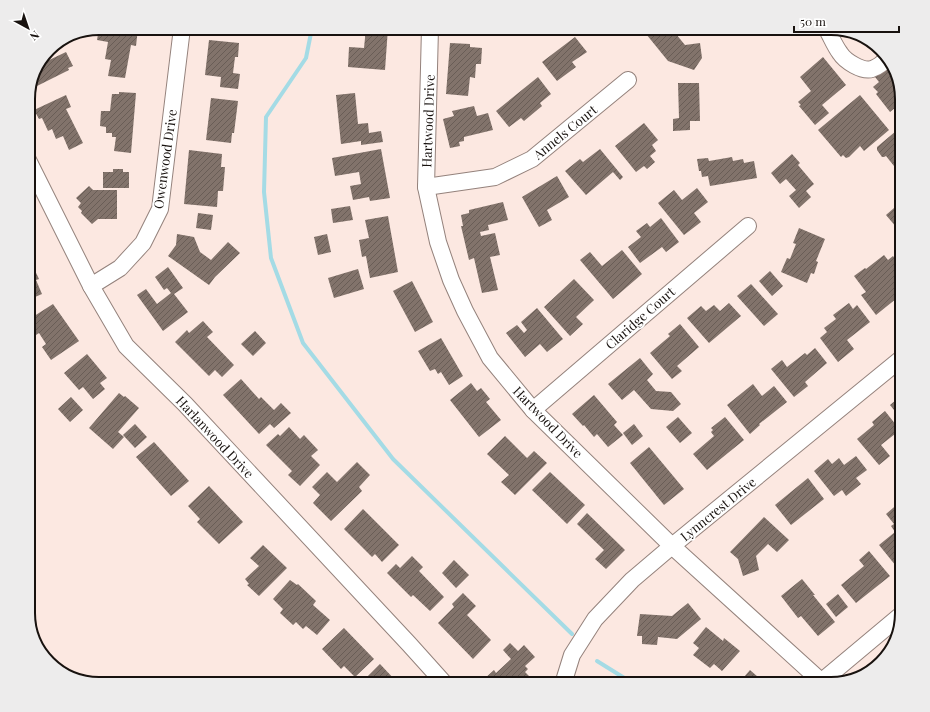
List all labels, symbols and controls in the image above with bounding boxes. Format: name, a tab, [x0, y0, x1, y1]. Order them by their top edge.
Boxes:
north arrow	[8, 8, 48, 48]
scale bar	[794, 8, 899, 34]
text: 50 m	[800, 13, 826, 29]
text: N	[27, 28, 43, 44]
street label: Hartwood Drive	[417, 74, 438, 168]
street label: Annels Court	[529, 101, 600, 163]
street label: Owenwood Drive	[149, 108, 180, 210]
street label: Claridge Court	[601, 282, 678, 353]
street label: Hartwood Drive	[510, 382, 587, 461]
street label: Harlanwood Drive	[173, 392, 258, 482]
street label: Lynncrest Drive	[676, 473, 759, 544]

